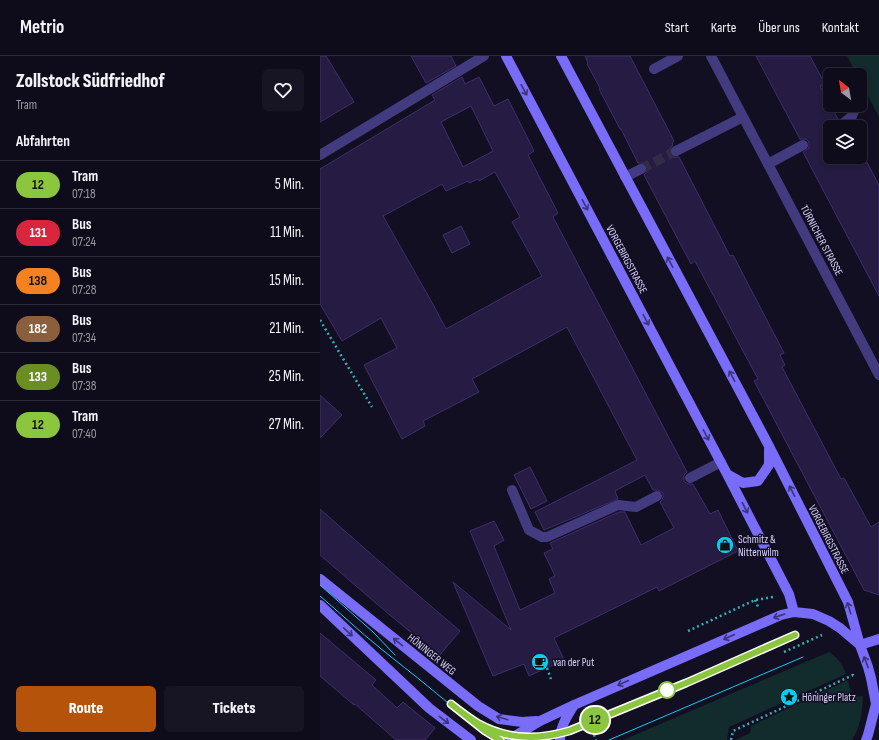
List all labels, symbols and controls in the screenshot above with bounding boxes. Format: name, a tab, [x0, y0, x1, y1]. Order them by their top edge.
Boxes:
text: Metrio	[20, 16, 64, 39]
text: Start	[665, 19, 689, 36]
text: Karte	[711, 19, 736, 36]
text: Über uns	[758, 19, 800, 36]
text: Kontakt	[822, 19, 859, 36]
north arrow	[823, 68, 867, 112]
map controls	[823, 68, 867, 164]
button: heart	[262, 69, 304, 111]
text: Zollstock Südfriedhof	[16, 70, 165, 93]
one-way arrow	[521, 84, 528, 96]
text: Tram	[16, 97, 37, 113]
button: layers	[823, 120, 867, 164]
text: Abfahrten	[16, 132, 70, 151]
text: Tram	[72, 167, 98, 186]
text: 5 Min.	[275, 175, 304, 194]
text: 12	[32, 176, 44, 193]
text: 07:18	[72, 186, 96, 202]
one-way arrow	[581, 199, 589, 211]
street label: TÜRNICHER STRASSE	[798, 203, 846, 278]
text: Bus	[72, 215, 91, 234]
text: 11 Min.	[270, 223, 304, 242]
street label: VORGEBIRGSTRASSE	[603, 223, 650, 296]
text: 131	[29, 224, 47, 241]
text: 07:24	[72, 234, 96, 250]
one-way arrow	[666, 256, 674, 268]
text: Bus	[72, 263, 91, 282]
text: 15 Min.	[269, 271, 304, 290]
text: 138	[29, 272, 47, 289]
text: 07:28	[72, 282, 96, 298]
text: Bus	[72, 311, 91, 330]
one-way arrow	[642, 314, 650, 326]
text: 21 Min.	[269, 319, 304, 338]
text: 182	[29, 320, 47, 337]
text: 07:34	[72, 330, 96, 346]
text: Bus	[72, 359, 91, 378]
text: 25 Min.	[268, 367, 304, 386]
text: 133	[29, 368, 47, 385]
one-way arrow	[727, 370, 735, 382]
text: 07:38	[72, 378, 96, 394]
text: Tram	[72, 407, 98, 426]
text: 27 Min.	[268, 415, 304, 434]
text: 12	[32, 416, 44, 433]
text: 07:40	[72, 426, 97, 442]
one-way arrow	[703, 429, 711, 441]
one-way arrow	[788, 486, 795, 498]
one-way arrow	[741, 502, 749, 514]
street label: VORGEBIRGSTRASSE	[806, 503, 851, 576]
place label: Schmitz & Nittenwilm	[738, 533, 779, 559]
shop icon: Schmitz & Nittenwilm	[715, 535, 735, 555]
one-way arrow	[845, 602, 852, 615]
one-way arrow	[774, 612, 786, 620]
one-way arrow	[343, 627, 353, 637]
street label: HÖNINGER WEG	[405, 631, 458, 678]
one-way arrow	[723, 634, 735, 641]
one-way arrow	[392, 637, 403, 646]
cafe icon: van der Put	[530, 652, 550, 672]
place label: van der Put	[553, 656, 595, 669]
one-way arrow	[862, 656, 870, 668]
one-way arrow	[618, 680, 630, 688]
unlabelled marker	[658, 681, 676, 699]
button: Route	[16, 686, 156, 732]
button: Tickets	[164, 686, 304, 732]
place icon: Höninger Platz	[779, 687, 799, 707]
place label: Höninger Platz	[802, 691, 856, 704]
line badge: 12	[577, 707, 613, 733]
text: 12	[589, 711, 601, 728]
one-way arrow	[496, 714, 509, 721]
one-way arrow	[438, 715, 449, 724]

